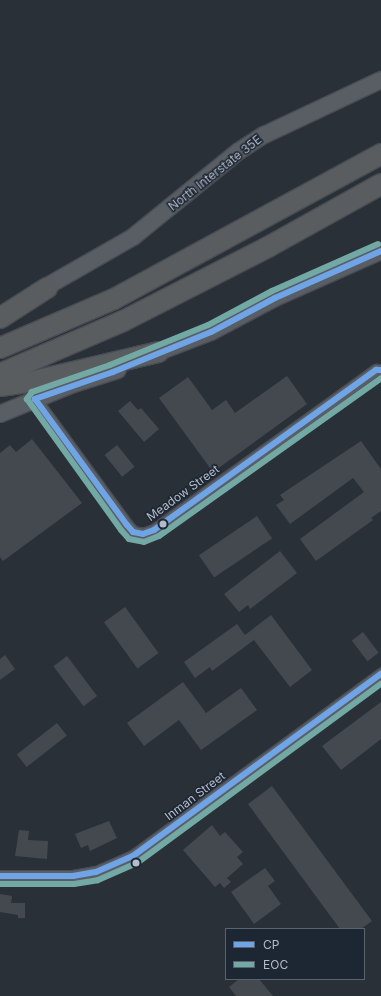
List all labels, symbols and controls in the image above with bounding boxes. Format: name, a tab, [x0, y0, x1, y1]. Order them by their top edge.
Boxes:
street label: North Interstate 35E	[166, 132, 264, 214]
street label: Meadow Street	[144, 462, 222, 524]
unlabelled marker	[158, 519, 168, 529]
street label: Inman Street	[162, 769, 228, 823]
unlabelled marker	[131, 858, 141, 868]
legend	[225, 928, 365, 980]
text: CP	[263, 937, 279, 952]
text: EOC	[263, 957, 288, 972]

